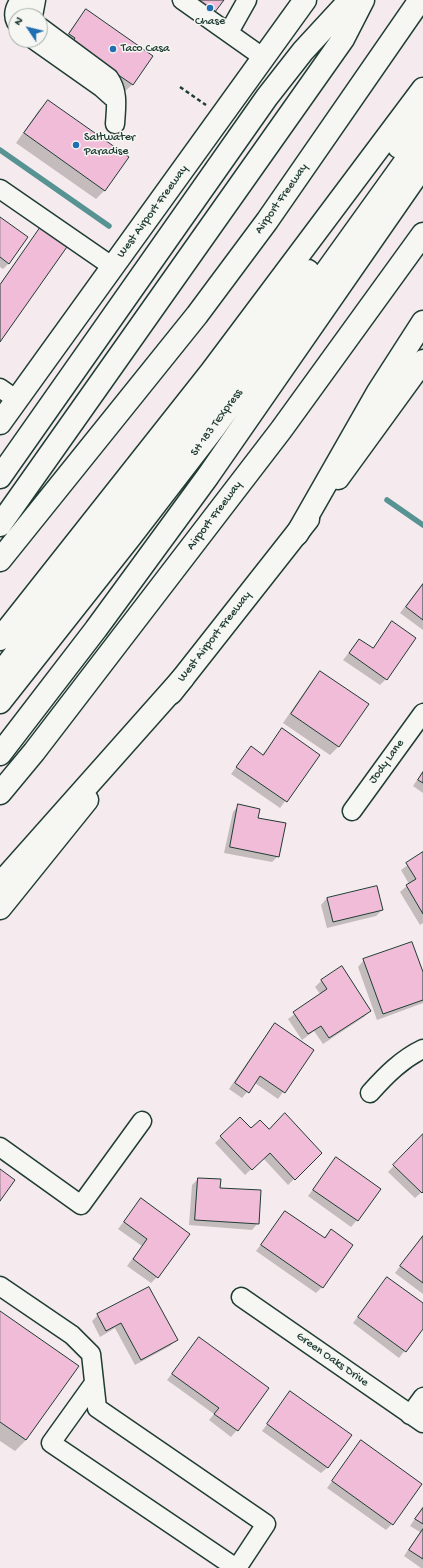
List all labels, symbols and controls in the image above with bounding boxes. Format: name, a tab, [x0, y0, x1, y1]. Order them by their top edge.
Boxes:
marker: Chase	[205, 3, 215, 13]
north arrow	[8, 8, 48, 48]
text: N	[12, 15, 26, 28]
place label: Chase	[195, 15, 225, 29]
place label: Taco Casa	[121, 42, 170, 56]
marker: Taco Casa	[108, 44, 118, 54]
place label: Saltwater Paradise	[84, 131, 135, 159]
marker: Saltwater Paradise	[71, 140, 81, 150]
street label: Airport Freeway	[252, 161, 312, 237]
street label: West Airport Freeway	[114, 163, 192, 261]
street label: SH 183 TEXpress	[188, 387, 246, 459]
street label: Airport Freeway	[184, 479, 246, 553]
street label: West Airport Freeway	[175, 589, 255, 685]
street label: Jody Lane	[366, 737, 408, 787]
street label: Green Oaks Drive	[293, 1330, 371, 1390]

